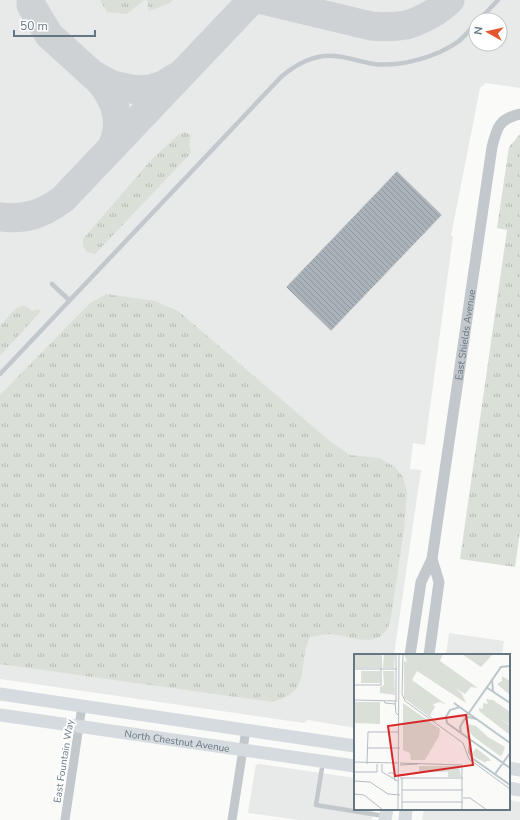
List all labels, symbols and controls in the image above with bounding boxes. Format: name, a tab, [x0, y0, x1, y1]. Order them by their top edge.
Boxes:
scale bar	[14, 12, 95, 38]
north arrow	[468, 12, 508, 52]
text: 50 m	[20, 18, 48, 34]
text: N	[471, 26, 487, 36]
street label: East Shields Avenue	[452, 288, 479, 381]
inset map	[354, 654, 510, 810]
street label: East Fountain Way	[50, 718, 78, 804]
street label: North Chestnut Avenue	[124, 727, 231, 756]

